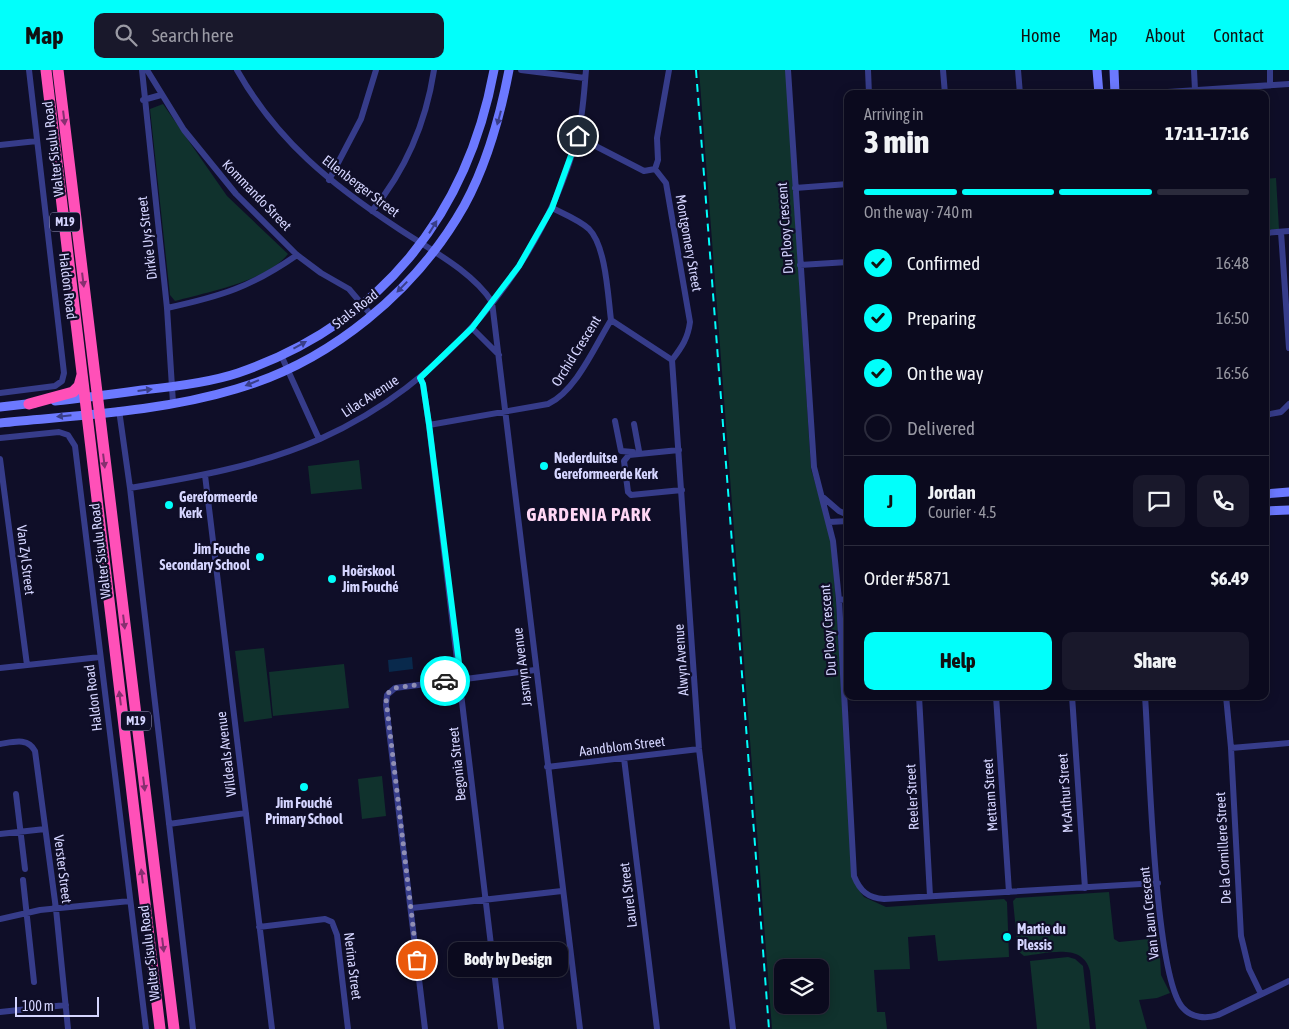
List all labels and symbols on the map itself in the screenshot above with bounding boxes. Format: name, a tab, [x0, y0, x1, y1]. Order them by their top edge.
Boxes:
street label: Walter Sisulu Road	[39, 100, 67, 198]
one-way arrow	[494, 110, 502, 125]
one-way arrow	[60, 111, 68, 127]
pin	[557, 115, 599, 157]
street label: Ellenberger Street	[319, 152, 403, 220]
street label: Kommando Street	[219, 156, 295, 234]
street label: Du Plooy Crescent	[774, 182, 796, 274]
street label: Montgomery Street	[673, 193, 705, 293]
street label: Dirkie Uys Street	[134, 195, 160, 281]
road number: M19	[50, 212, 80, 232]
one-way arrow	[428, 220, 437, 233]
street label: Haldon Road	[56, 252, 80, 320]
one-way arrow	[79, 272, 87, 288]
one-way arrow	[396, 281, 408, 293]
street label: Stals Road	[329, 286, 381, 332]
street label: Orchid Crescent	[548, 313, 604, 389]
one-way arrow	[293, 341, 307, 349]
street label: Lilac Avenue	[339, 372, 401, 420]
one-way arrow	[244, 379, 259, 387]
one-way arrow	[138, 386, 154, 394]
one-way arrow	[55, 412, 71, 420]
place label: Nederduitse Gereformeerde Kerk	[554, 450, 659, 482]
one-way arrow	[100, 453, 108, 469]
marker: Nederduitse Gereformeerde Kerk	[538, 460, 550, 472]
place label: Gereformeerde Kerk	[179, 489, 258, 521]
marker: Gereformeerde Kerk	[163, 499, 175, 511]
street label: Walter Sisulu Road	[86, 502, 114, 600]
district label: GARDENIA PARK	[526, 503, 652, 525]
street label: Van Zyl Street	[14, 524, 38, 596]
place label: Jim Fouche Secondary School	[160, 541, 250, 573]
marker: Jim Fouche Secondary School	[254, 551, 266, 563]
place label: Hoërskool Jim Fouché	[341, 563, 399, 595]
marker: Hoërskool Jim Fouché	[326, 573, 338, 585]
street label: Du Plooy Crescent	[817, 584, 839, 676]
one-way arrow	[120, 615, 128, 631]
street label: Alwyn Avenue	[671, 624, 691, 696]
street label: Jasmyn Avenue	[509, 627, 535, 707]
courier	[420, 656, 470, 706]
street label: Haldon Road	[81, 664, 105, 732]
one-way arrow	[116, 689, 124, 705]
street label: Wildeals Avenue	[213, 710, 239, 798]
road number: M19	[121, 711, 151, 730]
street label: Begonia Street	[445, 726, 469, 802]
street label: Aandblom Street	[578, 733, 666, 759]
street label: McArthur Street	[1054, 753, 1076, 833]
street label: Mettam Street	[979, 758, 1001, 832]
street label: Reeler Street	[902, 763, 922, 831]
one-way arrow	[140, 776, 148, 792]
marker: Jim Fouché Primary School	[298, 781, 310, 793]
street label: De la Cornillere Street	[1212, 792, 1234, 904]
place label: Jim Fouché Primary School	[265, 795, 343, 827]
street label: Verster Street	[51, 834, 75, 904]
street label: Laurel Street	[616, 862, 640, 928]
street label: Van Laun Crescent	[1136, 866, 1162, 960]
one-way arrow	[138, 868, 146, 884]
street label: Walter Sisulu Road	[135, 904, 163, 1002]
place label: Martie du Plessis	[1017, 921, 1066, 953]
street label: Nerina Street	[341, 931, 365, 1001]
marker: Martie du Plessis	[1001, 931, 1013, 943]
one-way arrow	[159, 937, 167, 953]
pin	[396, 939, 438, 981]
callout: Body by Design	[447, 942, 567, 978]
scale bar	[15, 994, 99, 1017]

